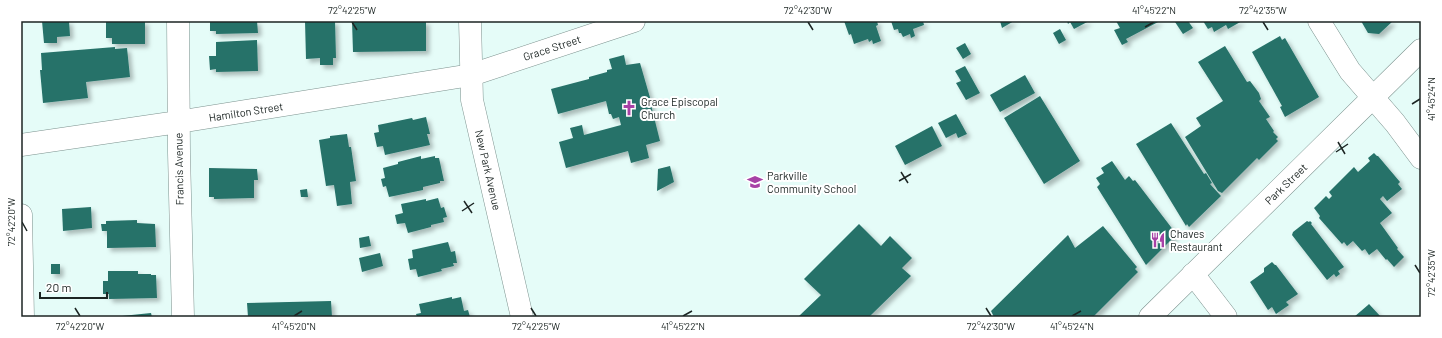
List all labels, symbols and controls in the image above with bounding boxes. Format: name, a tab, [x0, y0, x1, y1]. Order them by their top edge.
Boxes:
text: 72°42'25"W	[328, 4, 376, 16]
text: 72°42'30"W	[784, 4, 832, 16]
text: 41°45'22"N	[1132, 4, 1176, 16]
text: 72°42'35"W	[1239, 4, 1287, 16]
street label: Grace Street	[521, 32, 582, 63]
text: 41°45'24"N	[1425, 77, 1437, 121]
place label: Grace Episcopal Church	[641, 95, 718, 121]
street label: Hamilton Street	[208, 99, 284, 124]
church icon: Grace Episcopal Church	[620, 99, 638, 117]
street label: New Park Avenue	[473, 128, 504, 211]
street label: Francis Avenue	[171, 132, 186, 205]
street label: Park Street	[1262, 160, 1310, 207]
place label: Parkville Community School	[767, 169, 856, 195]
school or university icon: Parkville Community School	[746, 173, 764, 191]
text: 72°42'20"W	[5, 198, 17, 246]
place label: Chaves Restaurant	[1170, 227, 1223, 253]
restaurant icon: Chaves Restaurant	[1149, 231, 1167, 249]
text: 72°42'35"W	[1425, 249, 1437, 297]
scale bar	[40, 274, 107, 300]
text: 20 m	[46, 280, 72, 294]
text: 72°42'20"W	[56, 320, 104, 332]
text: 41°45'20"N	[272, 320, 316, 332]
text: 72°42'25"W	[512, 320, 560, 332]
text: 41°45'22"N	[661, 320, 705, 332]
text: 72°42'30"W	[967, 320, 1015, 332]
text: 41°45'24"N	[1050, 320, 1094, 332]

